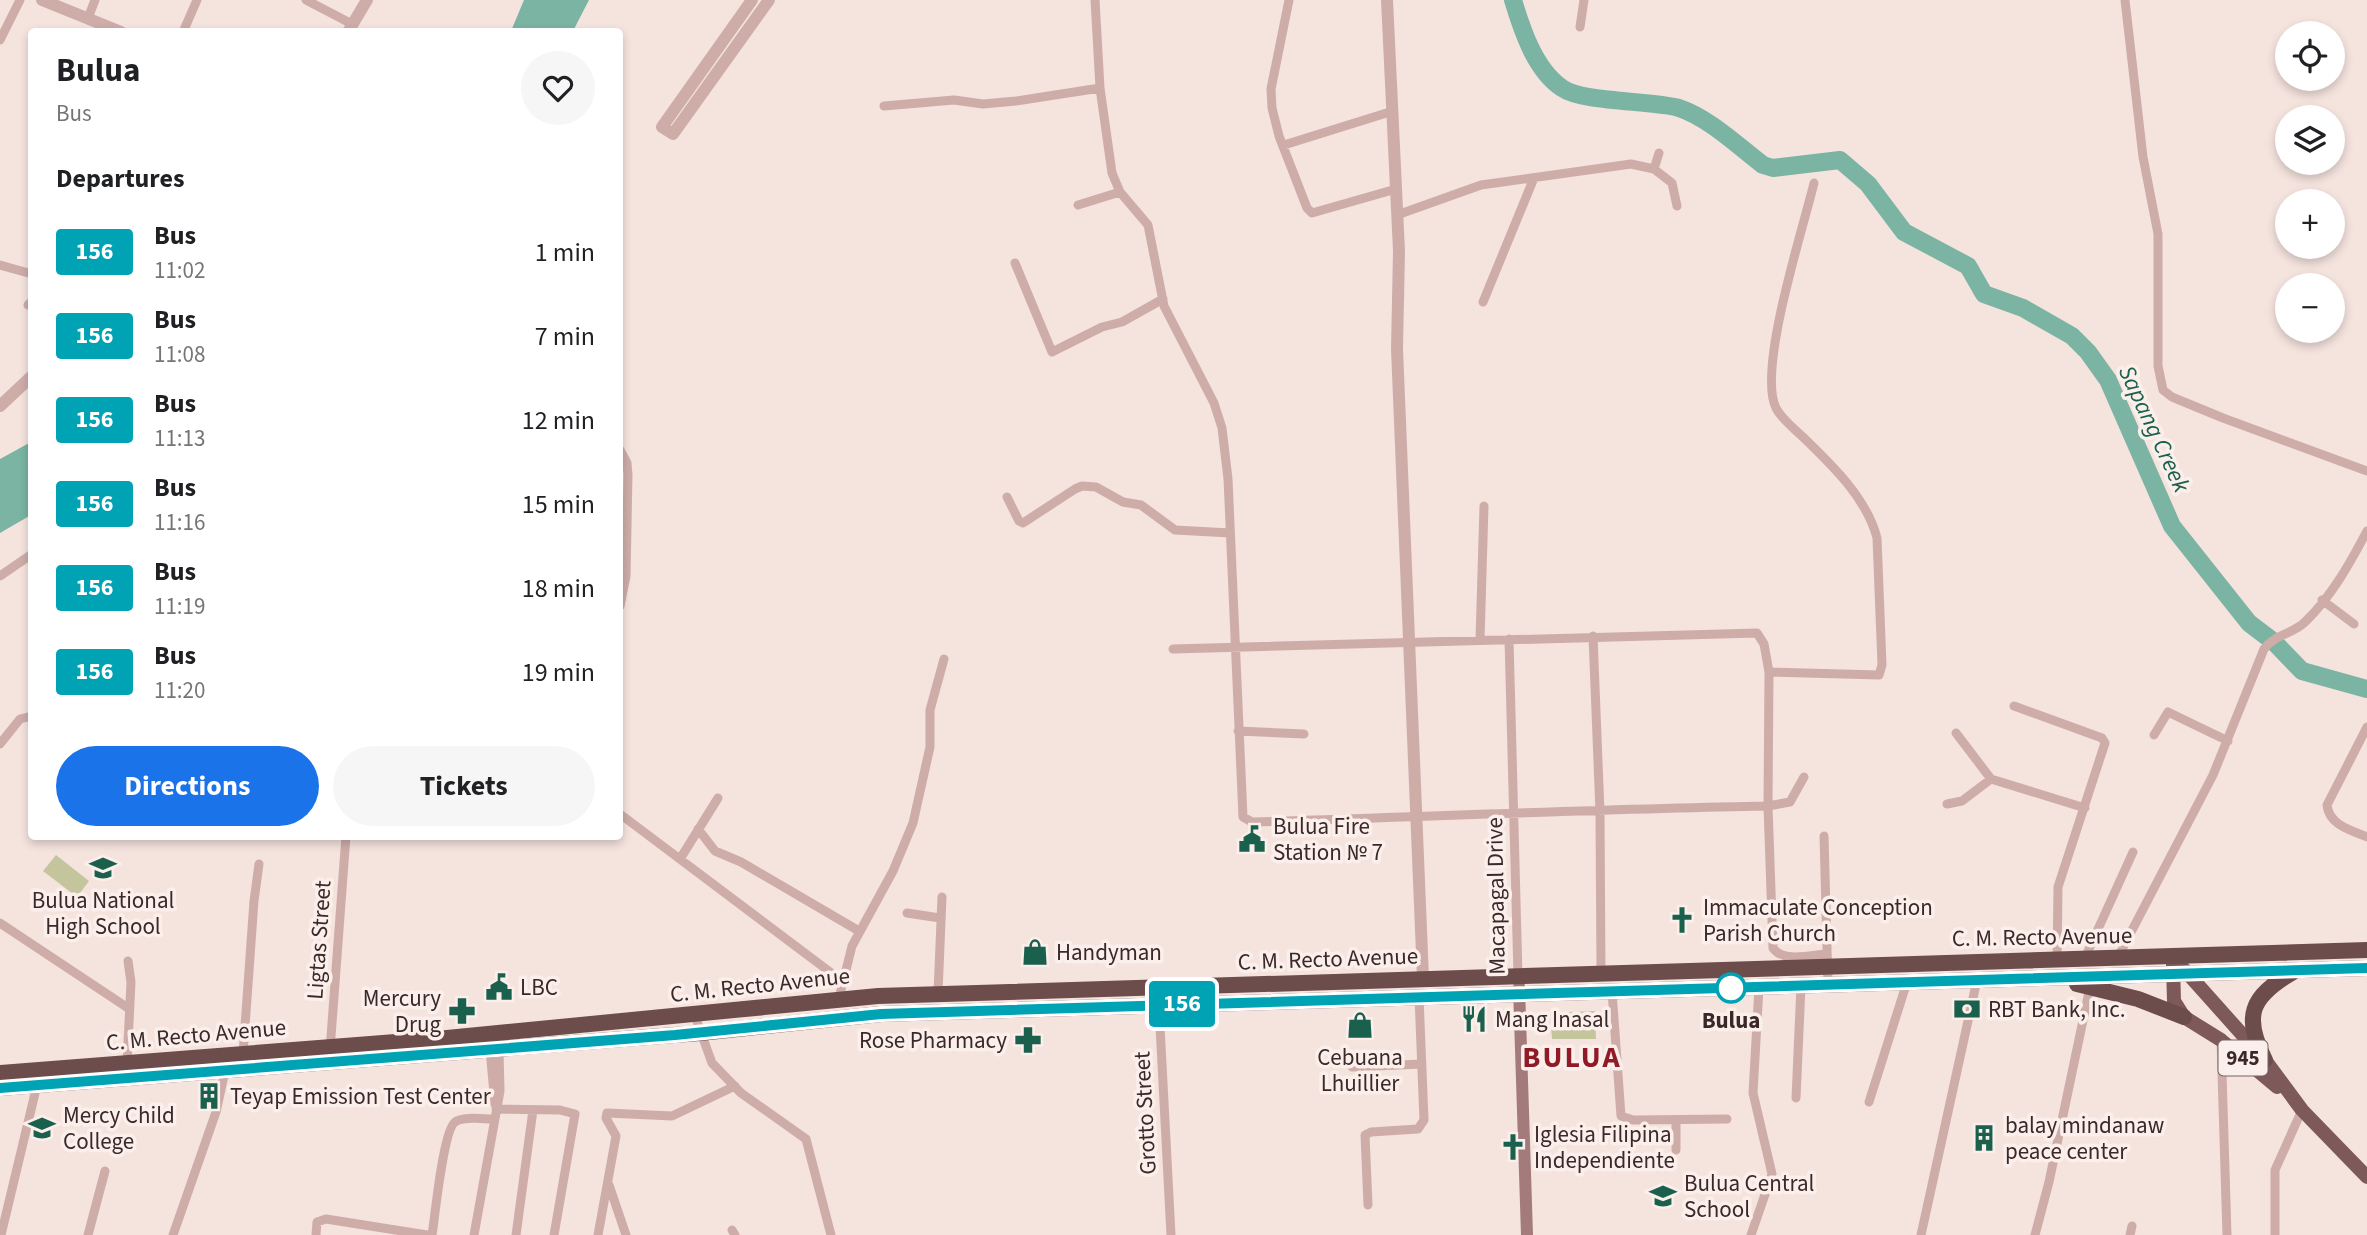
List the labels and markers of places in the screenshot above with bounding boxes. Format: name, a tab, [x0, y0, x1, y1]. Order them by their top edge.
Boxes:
place label: Bulua Fire Station № 7	[1273, 810, 1383, 869]
public building icon: Bulua Fire Station № 7	[1237, 824, 1267, 854]
school or university icon: Bulua National High School	[88, 853, 118, 883]
place label: Bulua National High School	[32, 884, 174, 943]
place label: Immaculate Conception Parish Church	[1703, 891, 1933, 950]
church icon: Immaculate Conception Parish Church	[1667, 905, 1697, 935]
place label: Handyman	[1056, 936, 1162, 969]
shop icon: Handyman	[1020, 937, 1050, 967]
place label: LBC	[520, 971, 558, 1004]
public building icon: LBC	[484, 972, 514, 1002]
marker: Bulua	[1716, 973, 1746, 1003]
place label: Mercury Drug	[363, 982, 441, 1041]
place label: RBT Bank, Inc.	[1988, 993, 2126, 1026]
bank icon: RBT Bank, Inc.	[1952, 994, 1982, 1024]
pharmacy icon: Mercury Drug	[447, 996, 477, 1026]
place label: Mang Inasal	[1495, 1003, 1609, 1036]
restaurant icon: Mang Inasal	[1459, 1004, 1489, 1034]
place label: Bulua	[1702, 1004, 1760, 1037]
shop icon: Cebuana Lhuillier	[1345, 1010, 1375, 1040]
place label: Rose Pharmacy	[859, 1024, 1007, 1057]
pharmacy icon: Rose Pharmacy	[1013, 1025, 1043, 1055]
place label: Cebuana Lhuillier	[1317, 1041, 1403, 1100]
place label: Teyap Emission Test Center	[230, 1080, 492, 1113]
building icon: Teyap Emission Test Center	[194, 1081, 224, 1111]
place label: Mercy Child College	[63, 1099, 175, 1158]
place label: balay mindanaw peace center	[2005, 1109, 2164, 1168]
school or university icon: Mercy Child College	[27, 1113, 57, 1143]
place label: Iglesia Filipina Independiente	[1534, 1118, 1675, 1177]
building icon: balay mindanaw peace center	[1969, 1123, 1999, 1153]
church icon: Iglesia Filipina Independiente	[1498, 1132, 1528, 1162]
place label: Bulua Central School	[1684, 1167, 1814, 1226]
school or university icon: Bulua Central School	[1648, 1181, 1678, 1211]

